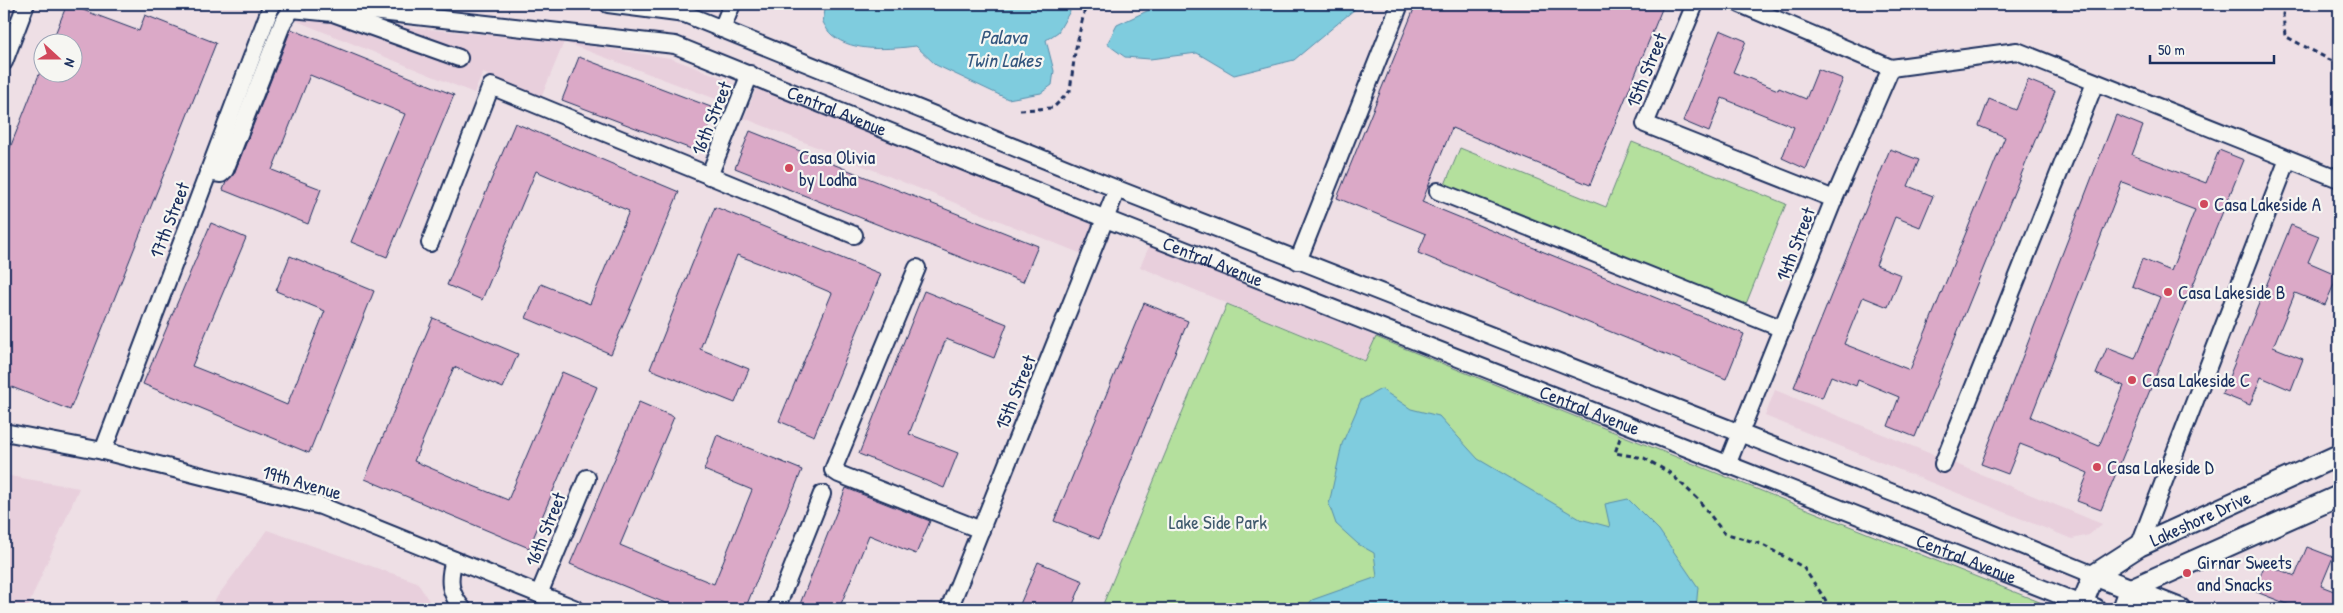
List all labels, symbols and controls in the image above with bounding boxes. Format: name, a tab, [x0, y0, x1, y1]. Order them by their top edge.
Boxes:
water label: Palava Twin Lakes	[965, 23, 1043, 73]
street label: 15th Street	[1619, 29, 1673, 111]
north arrow	[32, 32, 82, 82]
scale bar	[2150, 32, 2274, 64]
text: 50 m	[2158, 39, 2185, 60]
text: N	[60, 56, 81, 70]
street label: 16th Street	[684, 77, 738, 159]
street label: Central Avenue	[783, 79, 891, 142]
place label: Casa Olivia by Lodha	[799, 144, 876, 192]
marker: Casa Olivia by Lodha	[783, 162, 795, 174]
street label: 17th Street	[143, 178, 196, 262]
place label: Casa Lakeside A	[2214, 191, 2321, 217]
marker: Casa Lakeside A	[2198, 198, 2210, 210]
street label: 14th Street	[1769, 203, 1821, 285]
street label: Central Avenue	[1159, 230, 1267, 293]
place label: Casa Lakeside B	[2178, 279, 2286, 305]
marker: Casa Lakeside B	[2162, 286, 2174, 298]
street label: 15th Street	[988, 351, 1042, 433]
place label: Casa Lakeside C	[2142, 367, 2250, 393]
marker: Casa Lakeside C	[2126, 374, 2138, 386]
street label: Central Avenue	[1536, 378, 1644, 441]
place label: Casa Lakeside D	[2107, 454, 2214, 480]
street label: 19th Avenue	[260, 458, 345, 506]
marker: Casa Lakeside D	[2091, 461, 2103, 473]
street label: Lakeshore Drive	[2146, 484, 2255, 552]
street label: 16th Street	[518, 488, 572, 570]
park label: Lake Side Park	[1169, 509, 1267, 535]
street label: Central Avenue	[1913, 527, 2021, 590]
place label: Girnar Sweets and Snacks	[2197, 549, 2292, 597]
marker: Girnar Sweets and Snacks	[2181, 567, 2193, 579]

